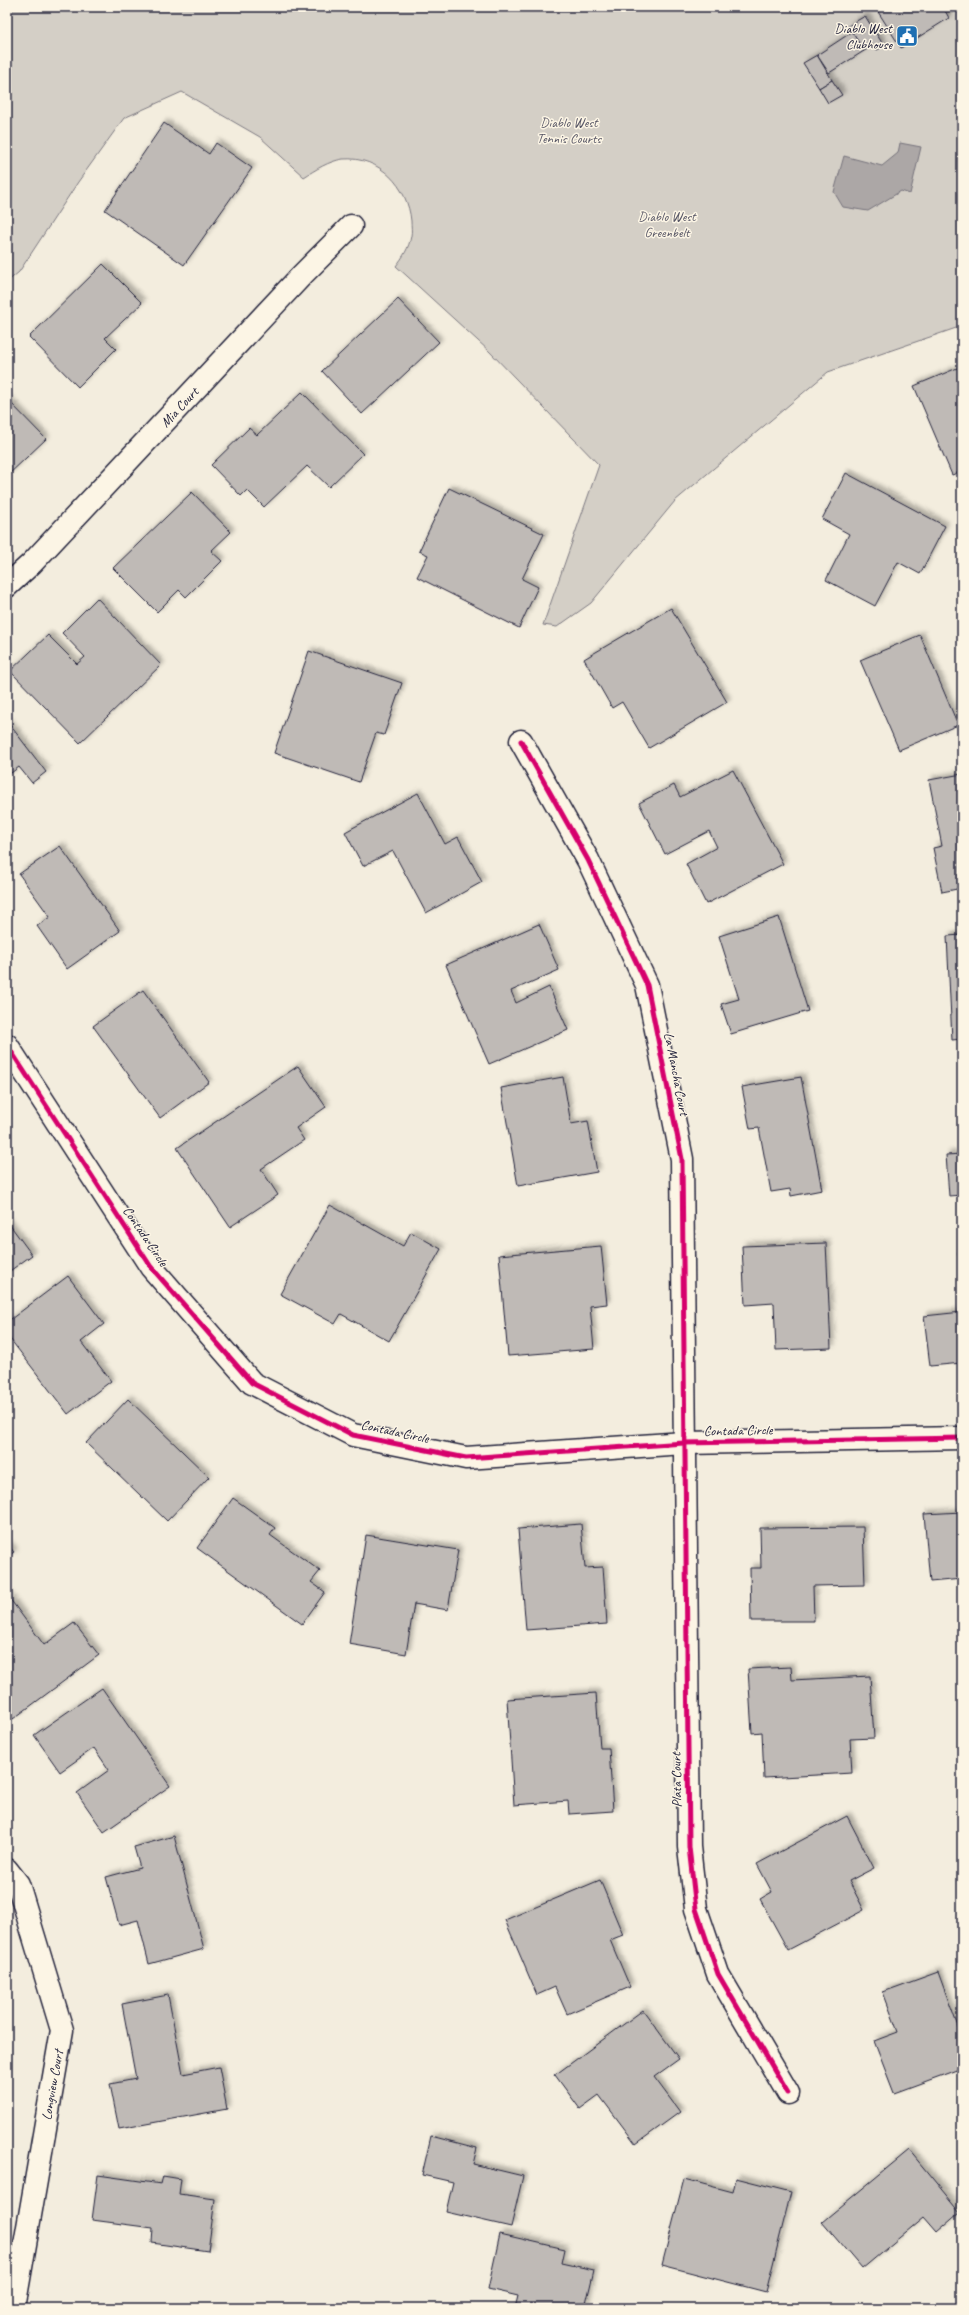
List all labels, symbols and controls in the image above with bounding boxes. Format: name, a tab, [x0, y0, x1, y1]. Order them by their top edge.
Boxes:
place label: Diablo West Clubhouse	[835, 20, 893, 53]
public building icon: Diablo West Clubhouse	[894, 23, 920, 49]
park label: Diablo West Tennis Courts	[537, 114, 602, 147]
park label: Diablo West Greenbelt	[638, 208, 697, 241]
street label: Mia Court	[157, 383, 203, 431]
street label: La Mancha Court	[660, 1031, 693, 1118]
street label: Contada Circle	[119, 1203, 173, 1271]
street label: Contada Circle	[359, 1416, 432, 1447]
street label: Contada Circle	[703, 1421, 774, 1440]
street label: Plata Court	[667, 1751, 685, 1808]
street label: Longview Court	[38, 2046, 67, 2122]

